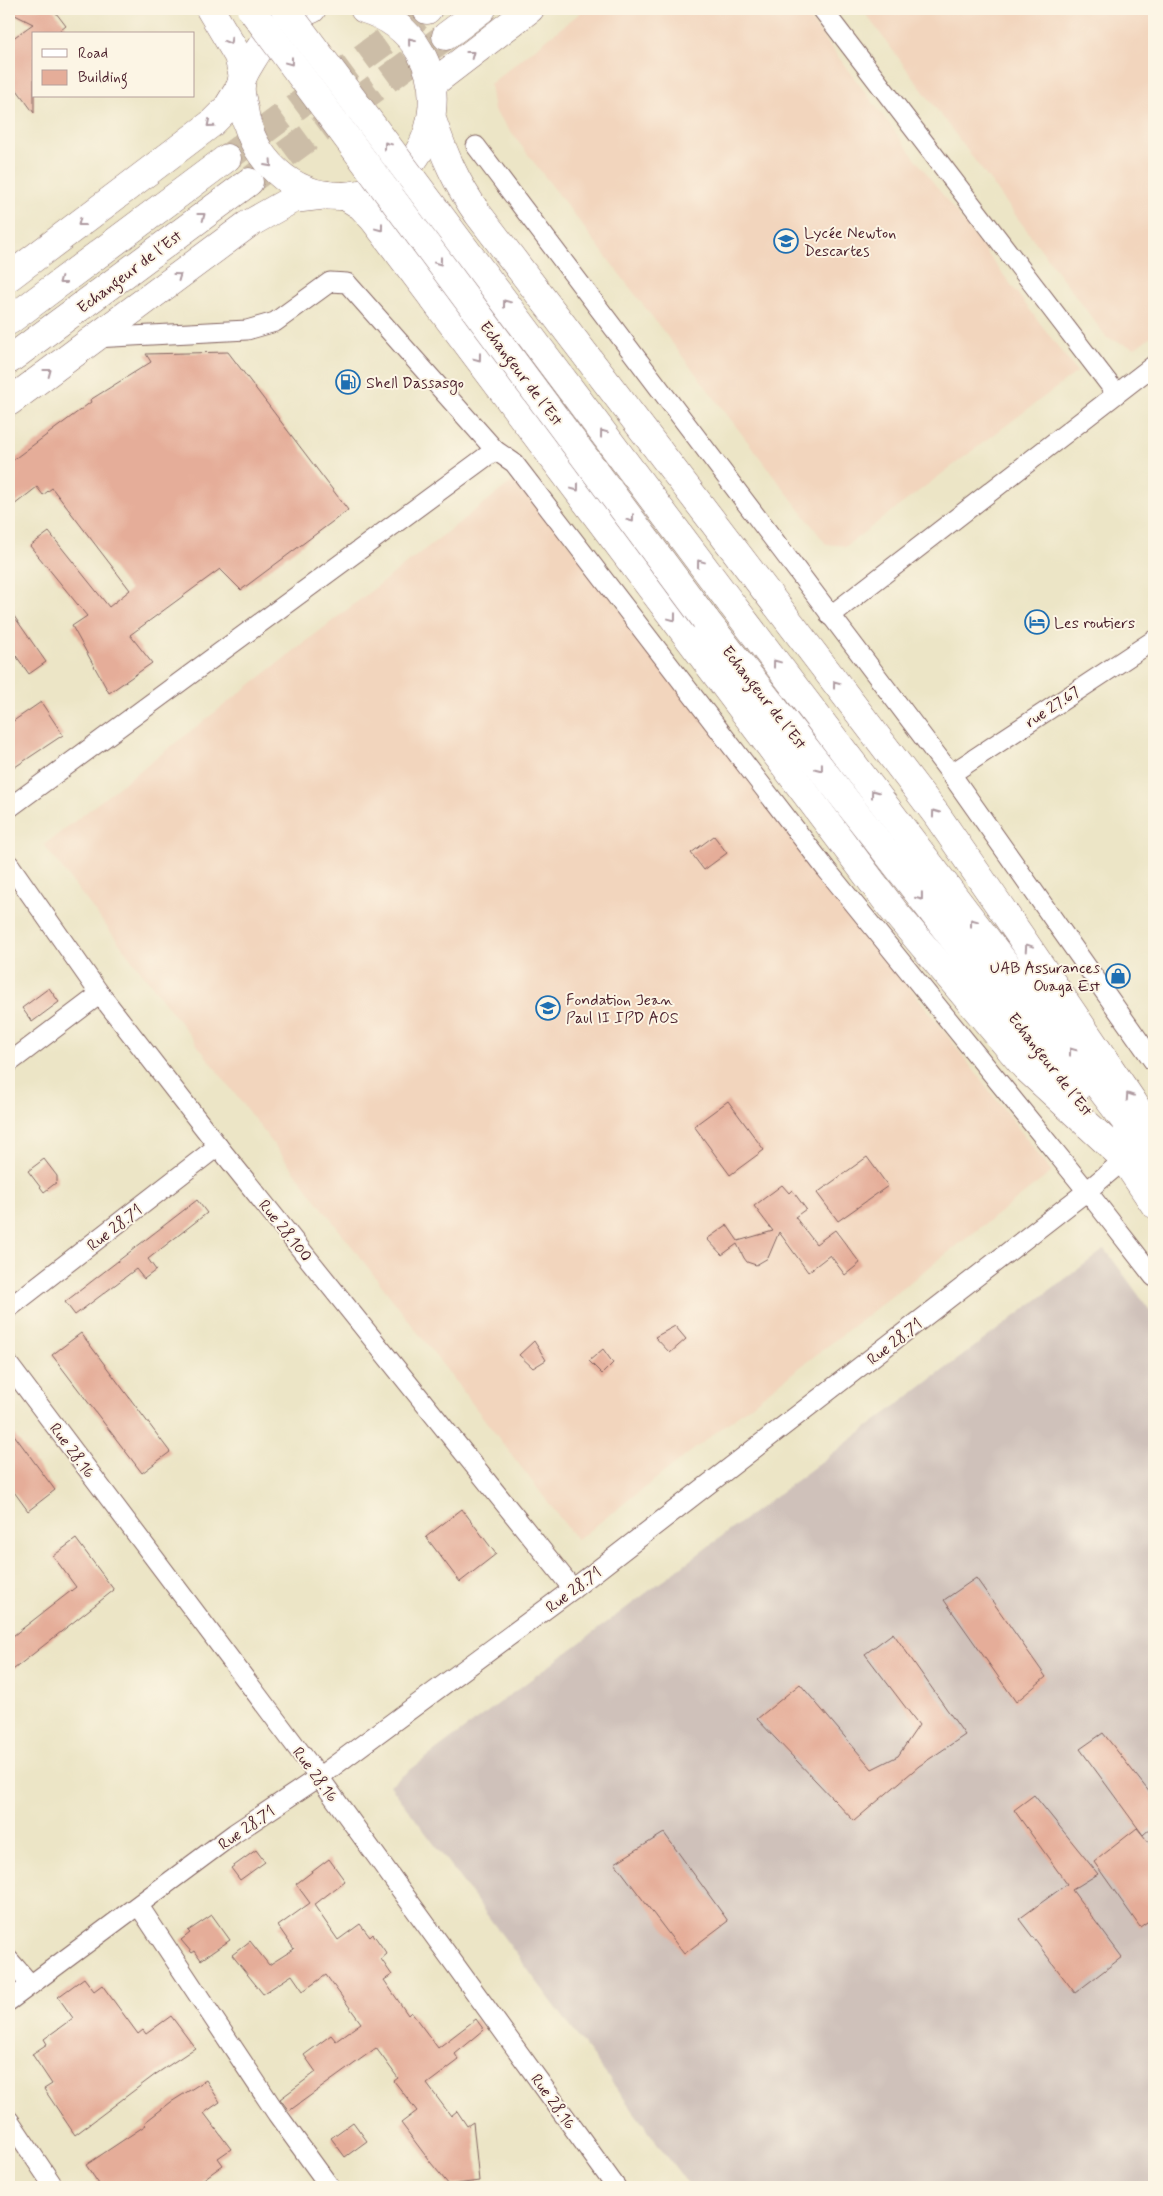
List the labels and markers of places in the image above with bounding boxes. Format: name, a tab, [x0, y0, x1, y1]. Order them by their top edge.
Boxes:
place label: Lycée Newton Descartes	[804, 223, 896, 262]
school or university icon: Lycée Newton Descartes	[773, 228, 799, 254]
fuel station icon: Shell Dassasgo	[335, 369, 361, 395]
place label: Shell Dassasgo	[366, 373, 464, 395]
hotel icon: Les routiers	[1024, 609, 1050, 635]
place label: Les routiers	[1054, 613, 1135, 634]
place label: UAB Assurances Ouaga Est	[990, 958, 1100, 997]
shop icon: UAB Assurances Ouaga Est	[1105, 963, 1131, 989]
place label: Fondation Jean Paul II IPD AOS	[566, 990, 679, 1029]
school or university icon: Fondation Jean Paul II IPD AOS	[535, 995, 561, 1021]

